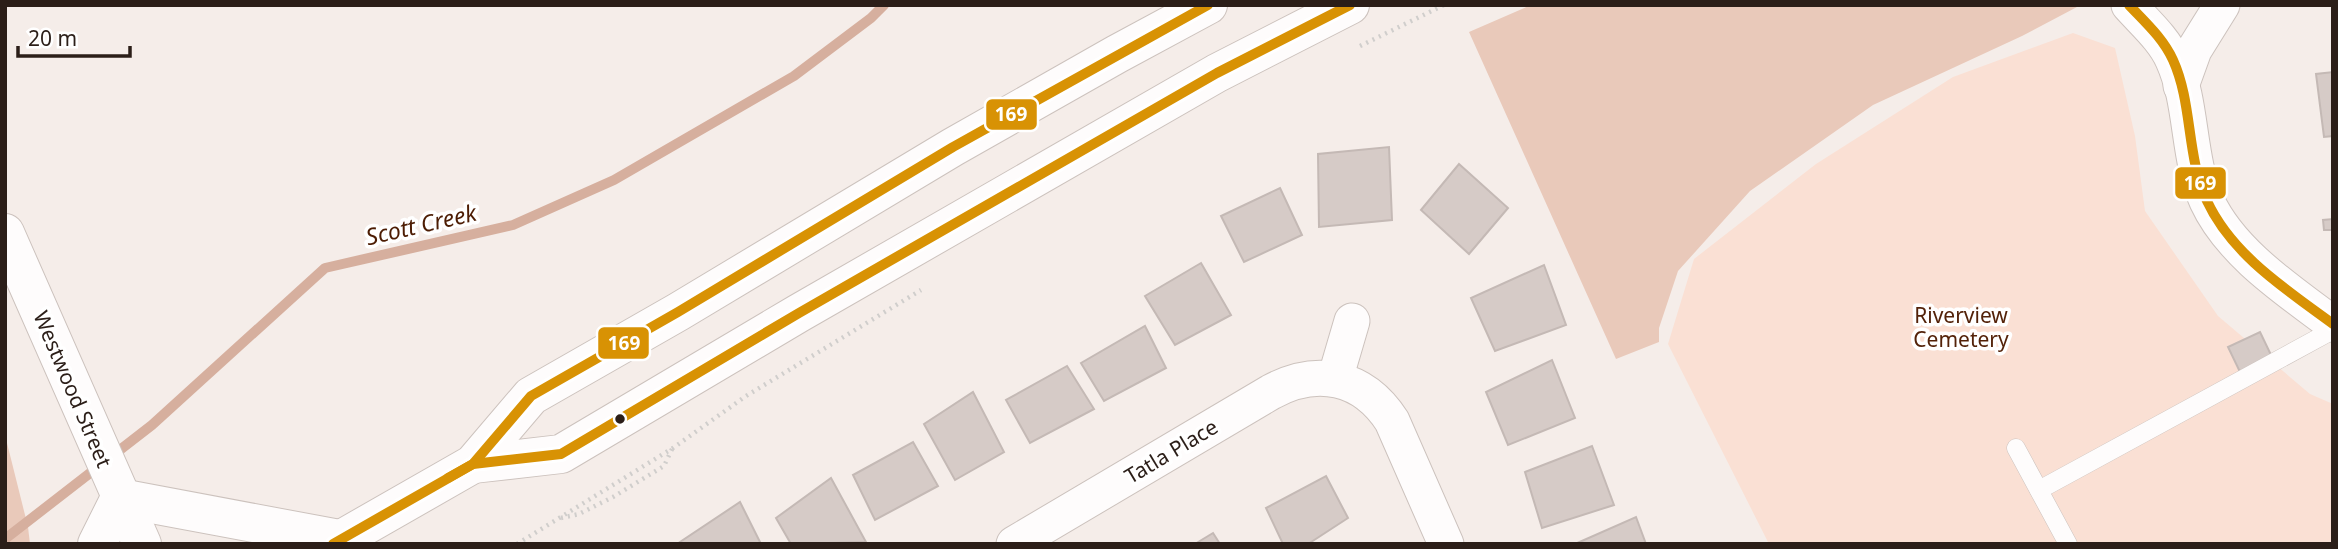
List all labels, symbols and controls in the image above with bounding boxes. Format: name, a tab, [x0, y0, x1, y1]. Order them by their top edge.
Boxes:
scale bar	[18, 14, 130, 58]
text: 20 m	[28, 24, 77, 52]
line badge: 169	[985, 98, 1038, 131]
text: 169	[995, 101, 1027, 127]
line badge: 169	[2174, 166, 2227, 200]
text: 169	[2184, 170, 2216, 196]
water label: Scott Creek	[362, 195, 481, 252]
park label: Riverview Cemetery	[1913, 301, 2009, 353]
street label: Westwood Street	[27, 306, 119, 472]
line badge: 169	[597, 326, 650, 360]
text: 169	[608, 330, 640, 356]
unlabelled marker	[613, 412, 627, 426]
street label: Tatla Place	[1119, 412, 1223, 490]

